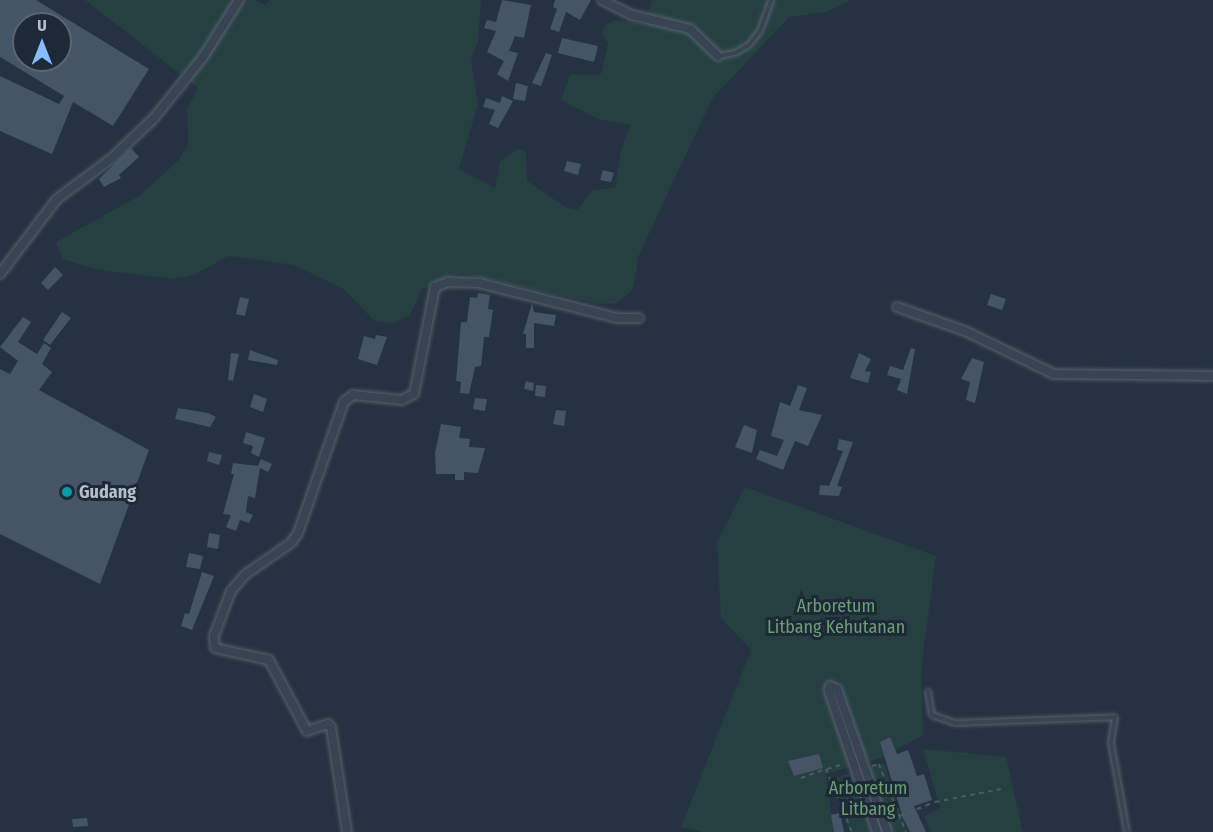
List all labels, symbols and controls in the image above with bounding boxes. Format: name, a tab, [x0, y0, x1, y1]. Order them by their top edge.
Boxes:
north arrow	[12, 12, 72, 72]
text: U	[37, 16, 47, 35]
place label: Gudang	[79, 481, 136, 503]
marker: Gudang	[60, 485, 74, 499]
park label: Arboretum Litbang Kehutanan	[767, 596, 905, 638]
park label: Arboretum Litbang	[829, 778, 907, 820]

